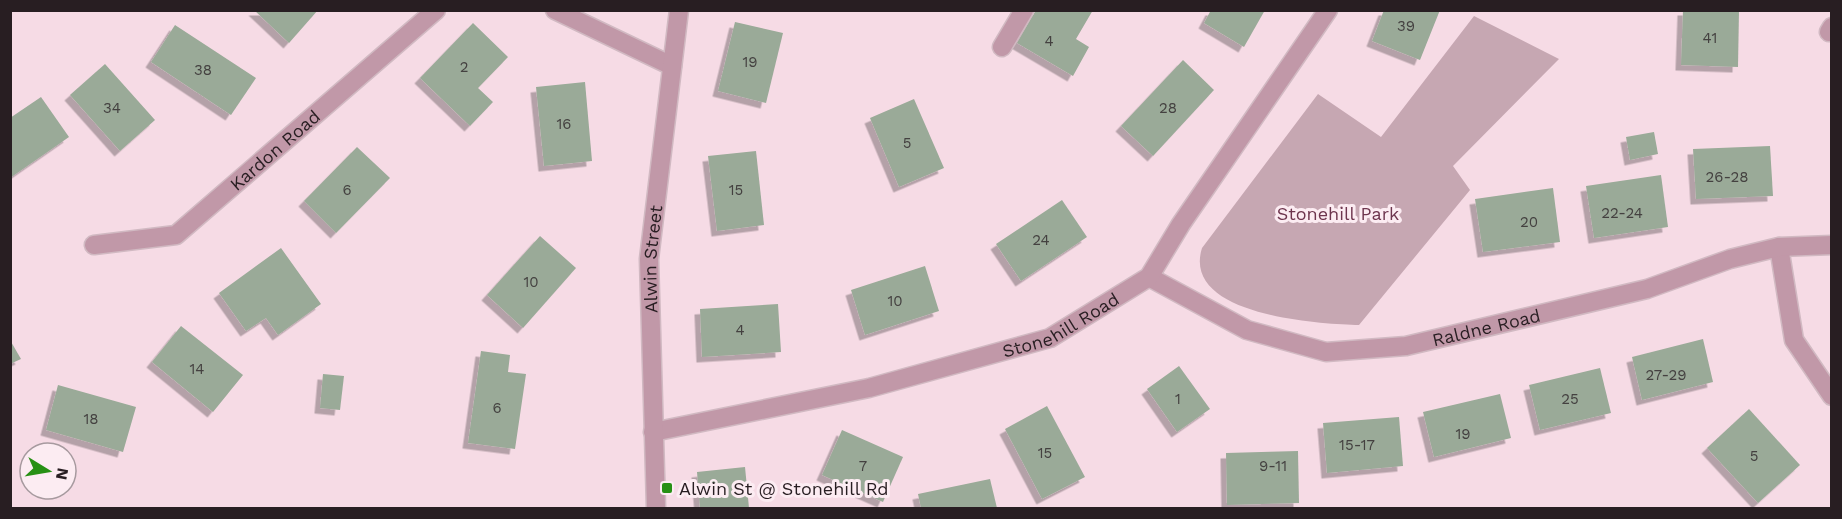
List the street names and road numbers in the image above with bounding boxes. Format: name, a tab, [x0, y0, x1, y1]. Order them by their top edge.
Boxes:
street label: Kardon Road	[225, 105, 324, 194]
street label: Alwin Street	[639, 204, 666, 314]
street label: Stonehill Road	[1000, 288, 1123, 361]
street label: Raldne Road	[1430, 304, 1542, 350]

